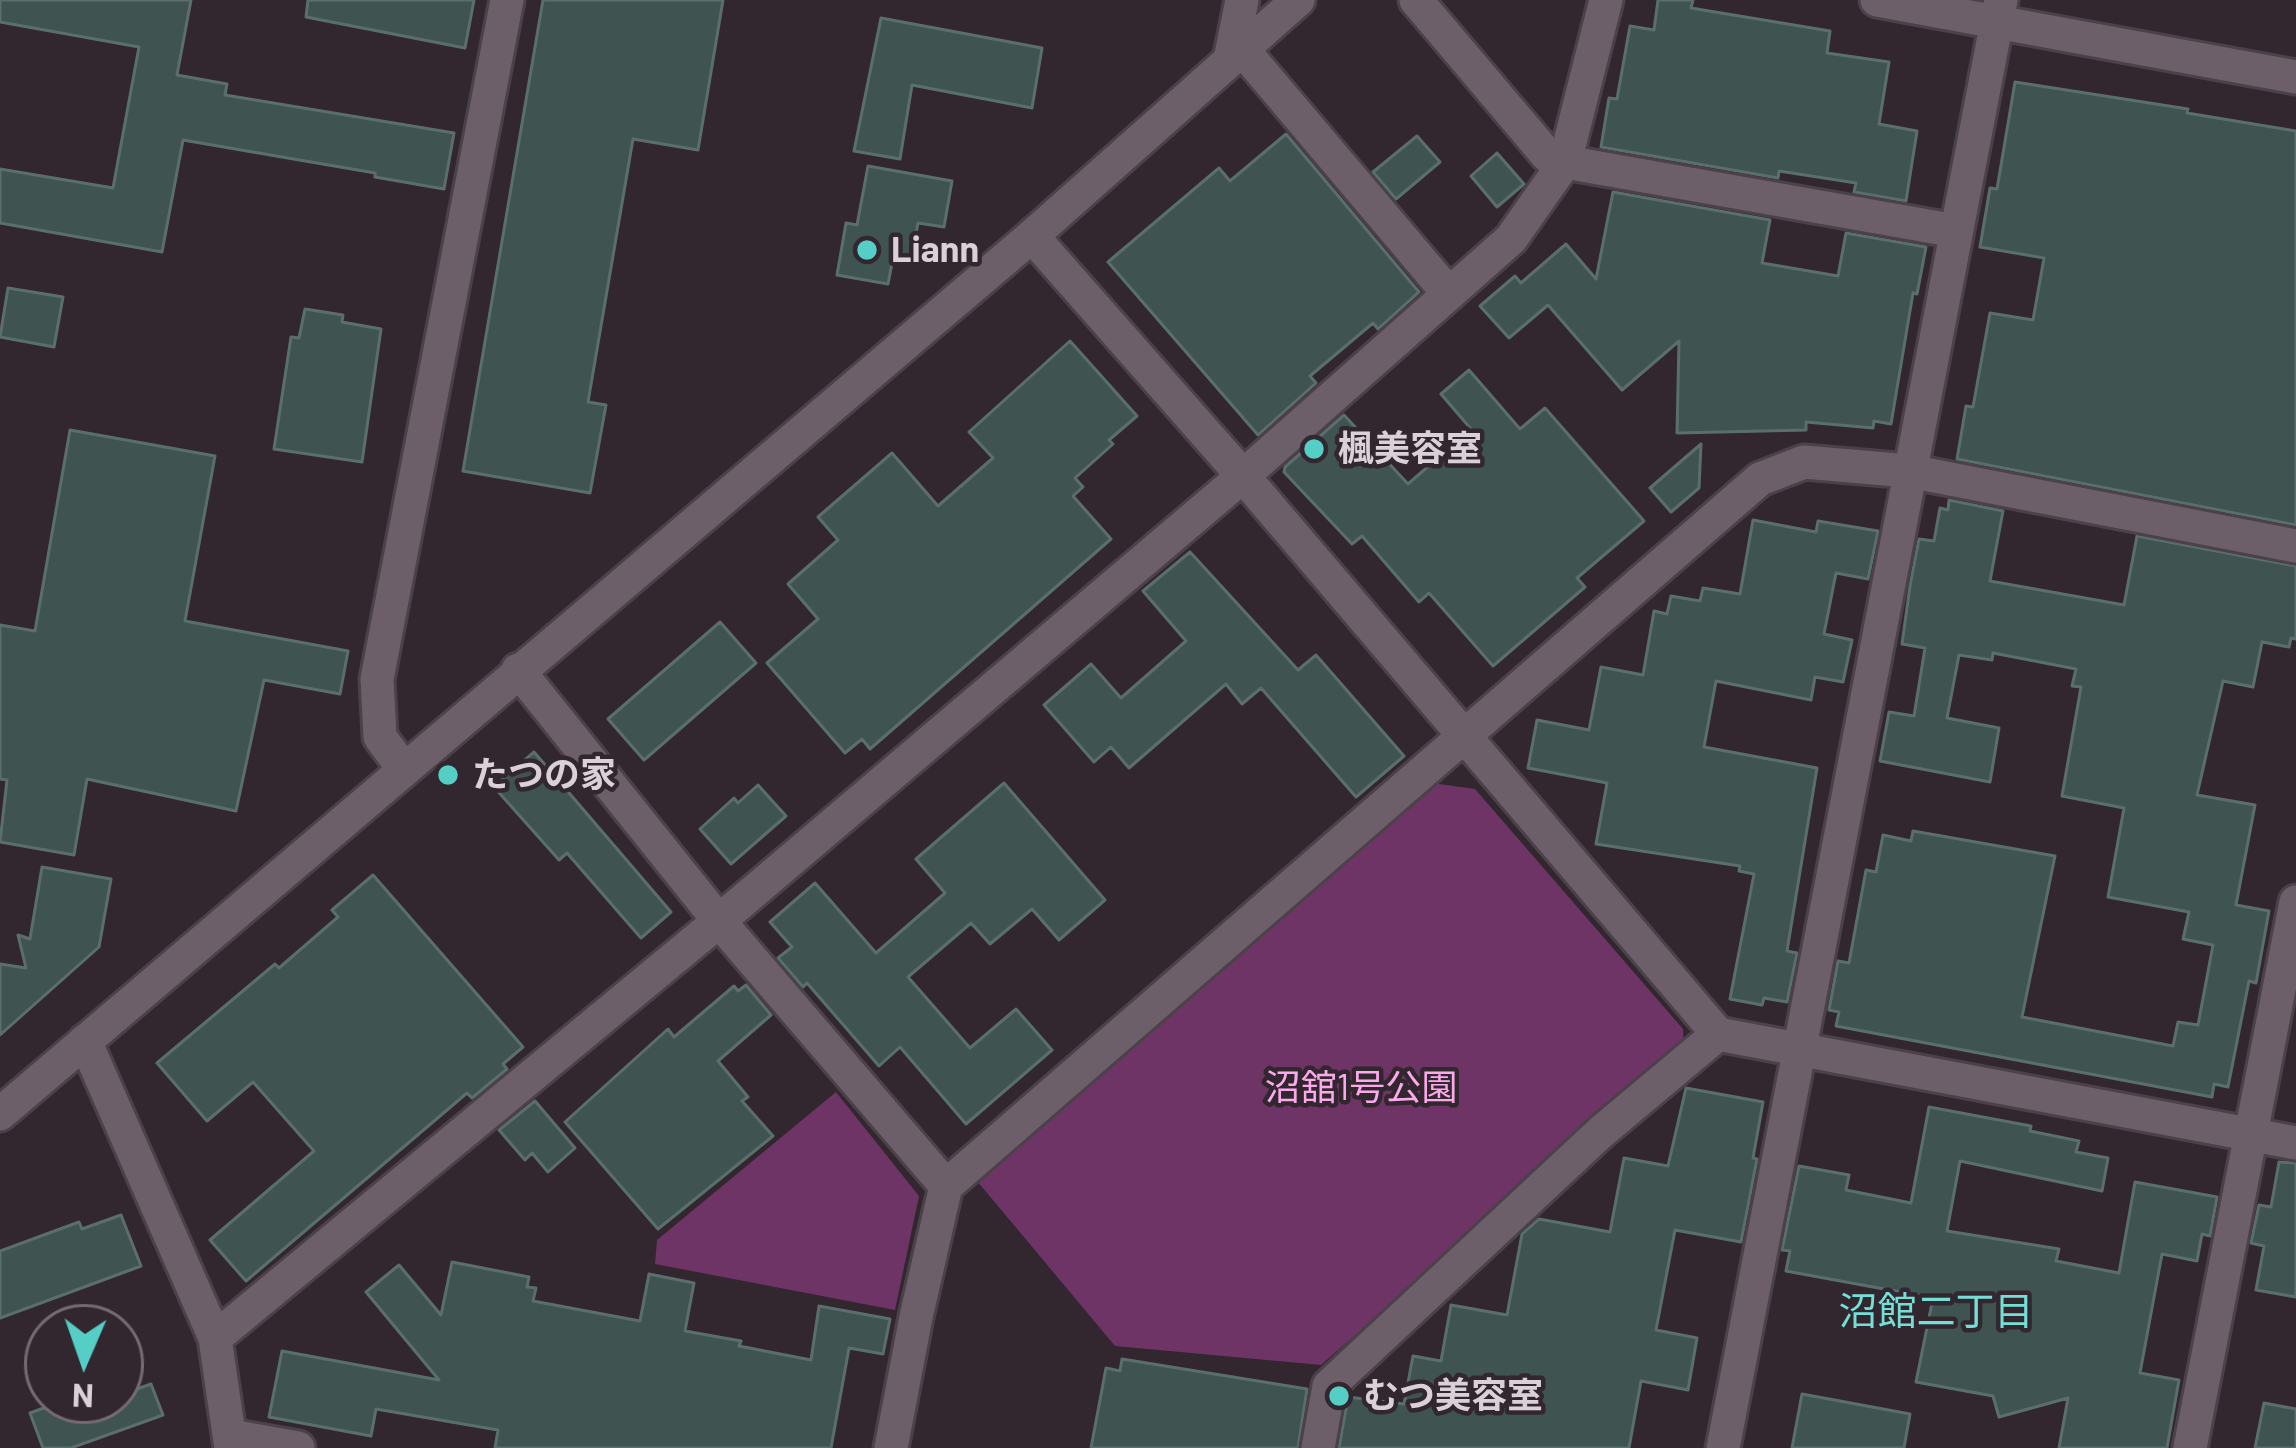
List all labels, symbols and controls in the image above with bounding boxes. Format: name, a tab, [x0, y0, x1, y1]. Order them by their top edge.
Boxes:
place label: Liann	[891, 228, 979, 272]
marker: Liann	[854, 237, 880, 263]
place label: 楓美容室	[1338, 427, 1482, 471]
marker: 楓美容室	[1301, 436, 1327, 462]
place label: たつの家	[472, 753, 616, 797]
marker: たつの家	[435, 762, 461, 788]
park label: 沼舘1号公園	[1265, 1066, 1457, 1110]
district label: 沼館二丁目	[1839, 1289, 2033, 1335]
north arrow	[24, 1304, 144, 1424]
place label: むつ美容室	[1363, 1374, 1543, 1418]
text: N	[71, 1377, 95, 1417]
marker: むつ美容室	[1326, 1383, 1352, 1409]

